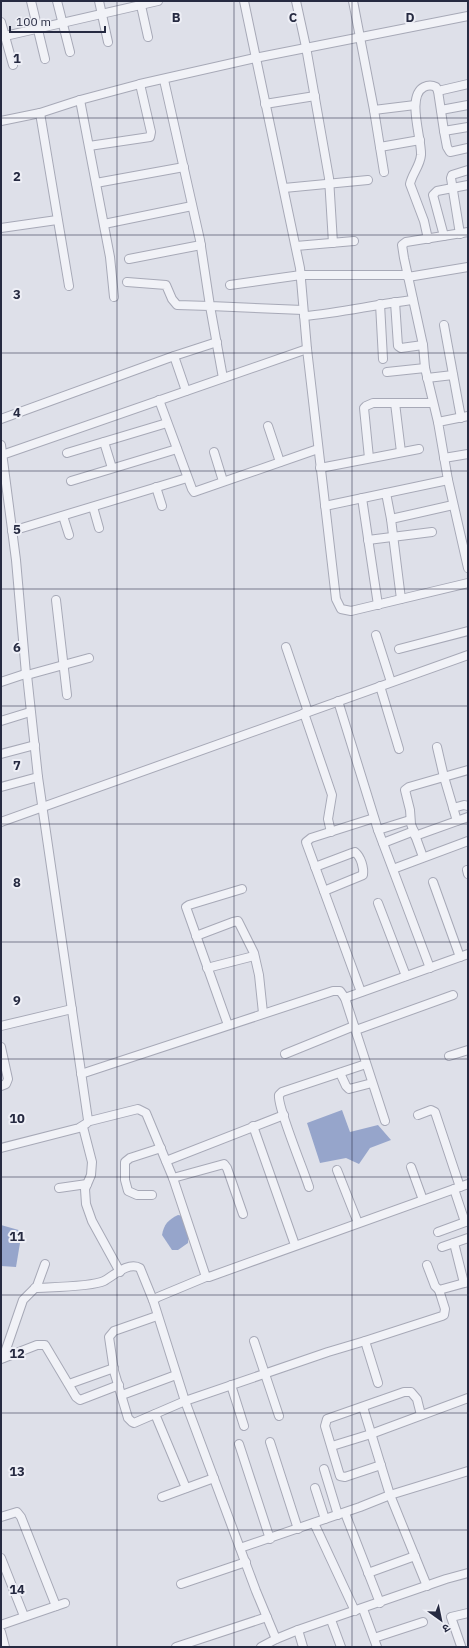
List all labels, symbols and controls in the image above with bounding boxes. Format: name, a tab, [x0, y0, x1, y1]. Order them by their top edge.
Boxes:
scale bar	[10, 8, 105, 34]
text: B	[172, 9, 181, 26]
text: C	[289, 9, 298, 26]
text: D	[405, 9, 415, 26]
text: 100 m	[16, 14, 51, 29]
text: 1	[13, 50, 21, 67]
text: 2	[13, 168, 21, 185]
text: 3	[13, 286, 21, 303]
text: 4	[13, 404, 21, 421]
text: 5	[13, 521, 21, 538]
text: 6	[13, 639, 21, 656]
text: 7	[13, 757, 21, 774]
text: 8	[13, 874, 21, 891]
text: 9	[13, 992, 21, 1009]
text: 10	[9, 1110, 25, 1127]
text: 11	[9, 1228, 25, 1245]
text: 12	[9, 1345, 25, 1362]
text: 13	[9, 1463, 25, 1480]
text: 14	[9, 1581, 25, 1598]
north arrow	[421, 1600, 461, 1640]
text: उ	[439, 1621, 453, 1636]

